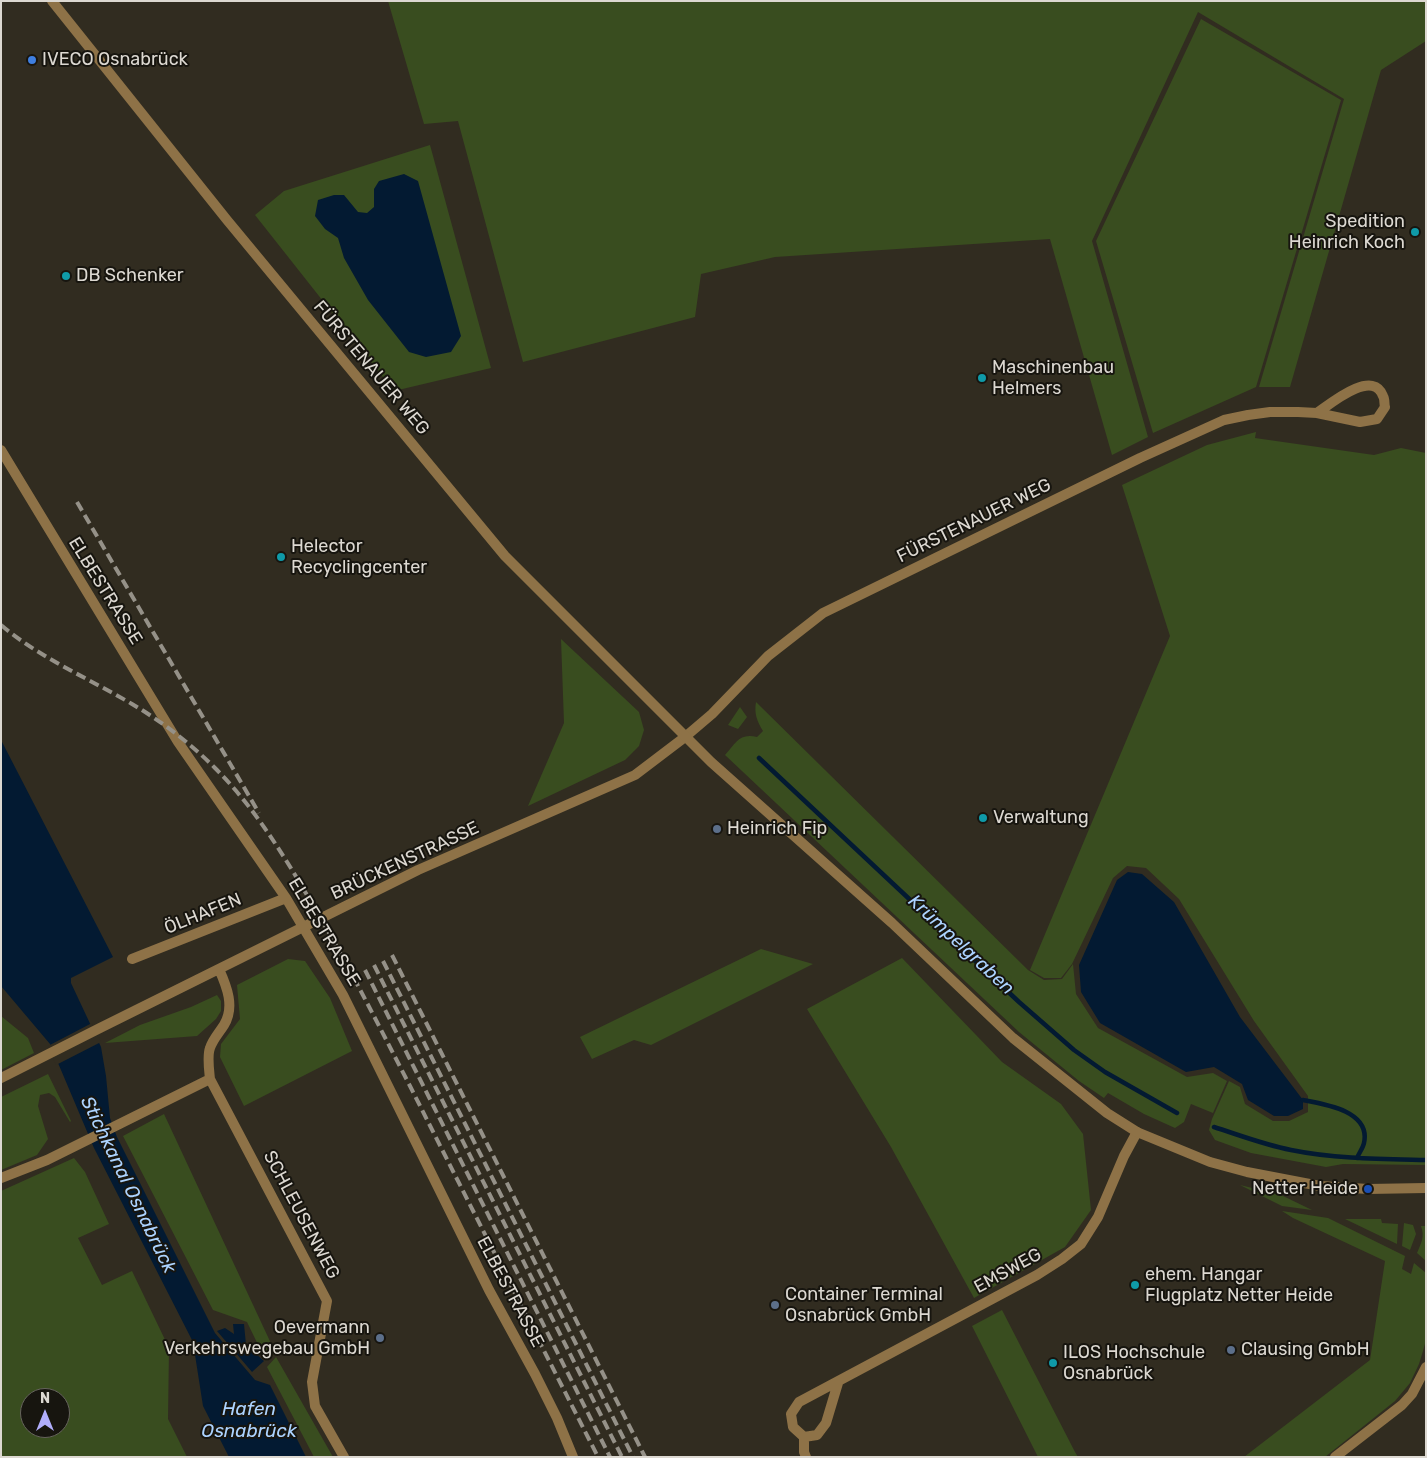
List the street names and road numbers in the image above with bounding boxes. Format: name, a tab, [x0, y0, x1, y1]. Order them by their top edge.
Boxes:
street label: FÜRSTENAUER WEG	[308, 296, 434, 440]
street label: FÜRSTENAUER WEG	[893, 474, 1055, 568]
street label: ELBESTRASSE	[63, 533, 147, 649]
street label: BRÜCKENSTRASSE	[327, 817, 483, 905]
street label: ELBESTRASSE	[283, 874, 365, 990]
street label: ÖLHAFEN	[161, 889, 245, 939]
street label: SCHLEUSENWEG	[258, 1147, 344, 1283]
street label: ELBESTRASSE	[472, 1233, 548, 1351]
street label: EMSWEG	[971, 1244, 1045, 1298]

